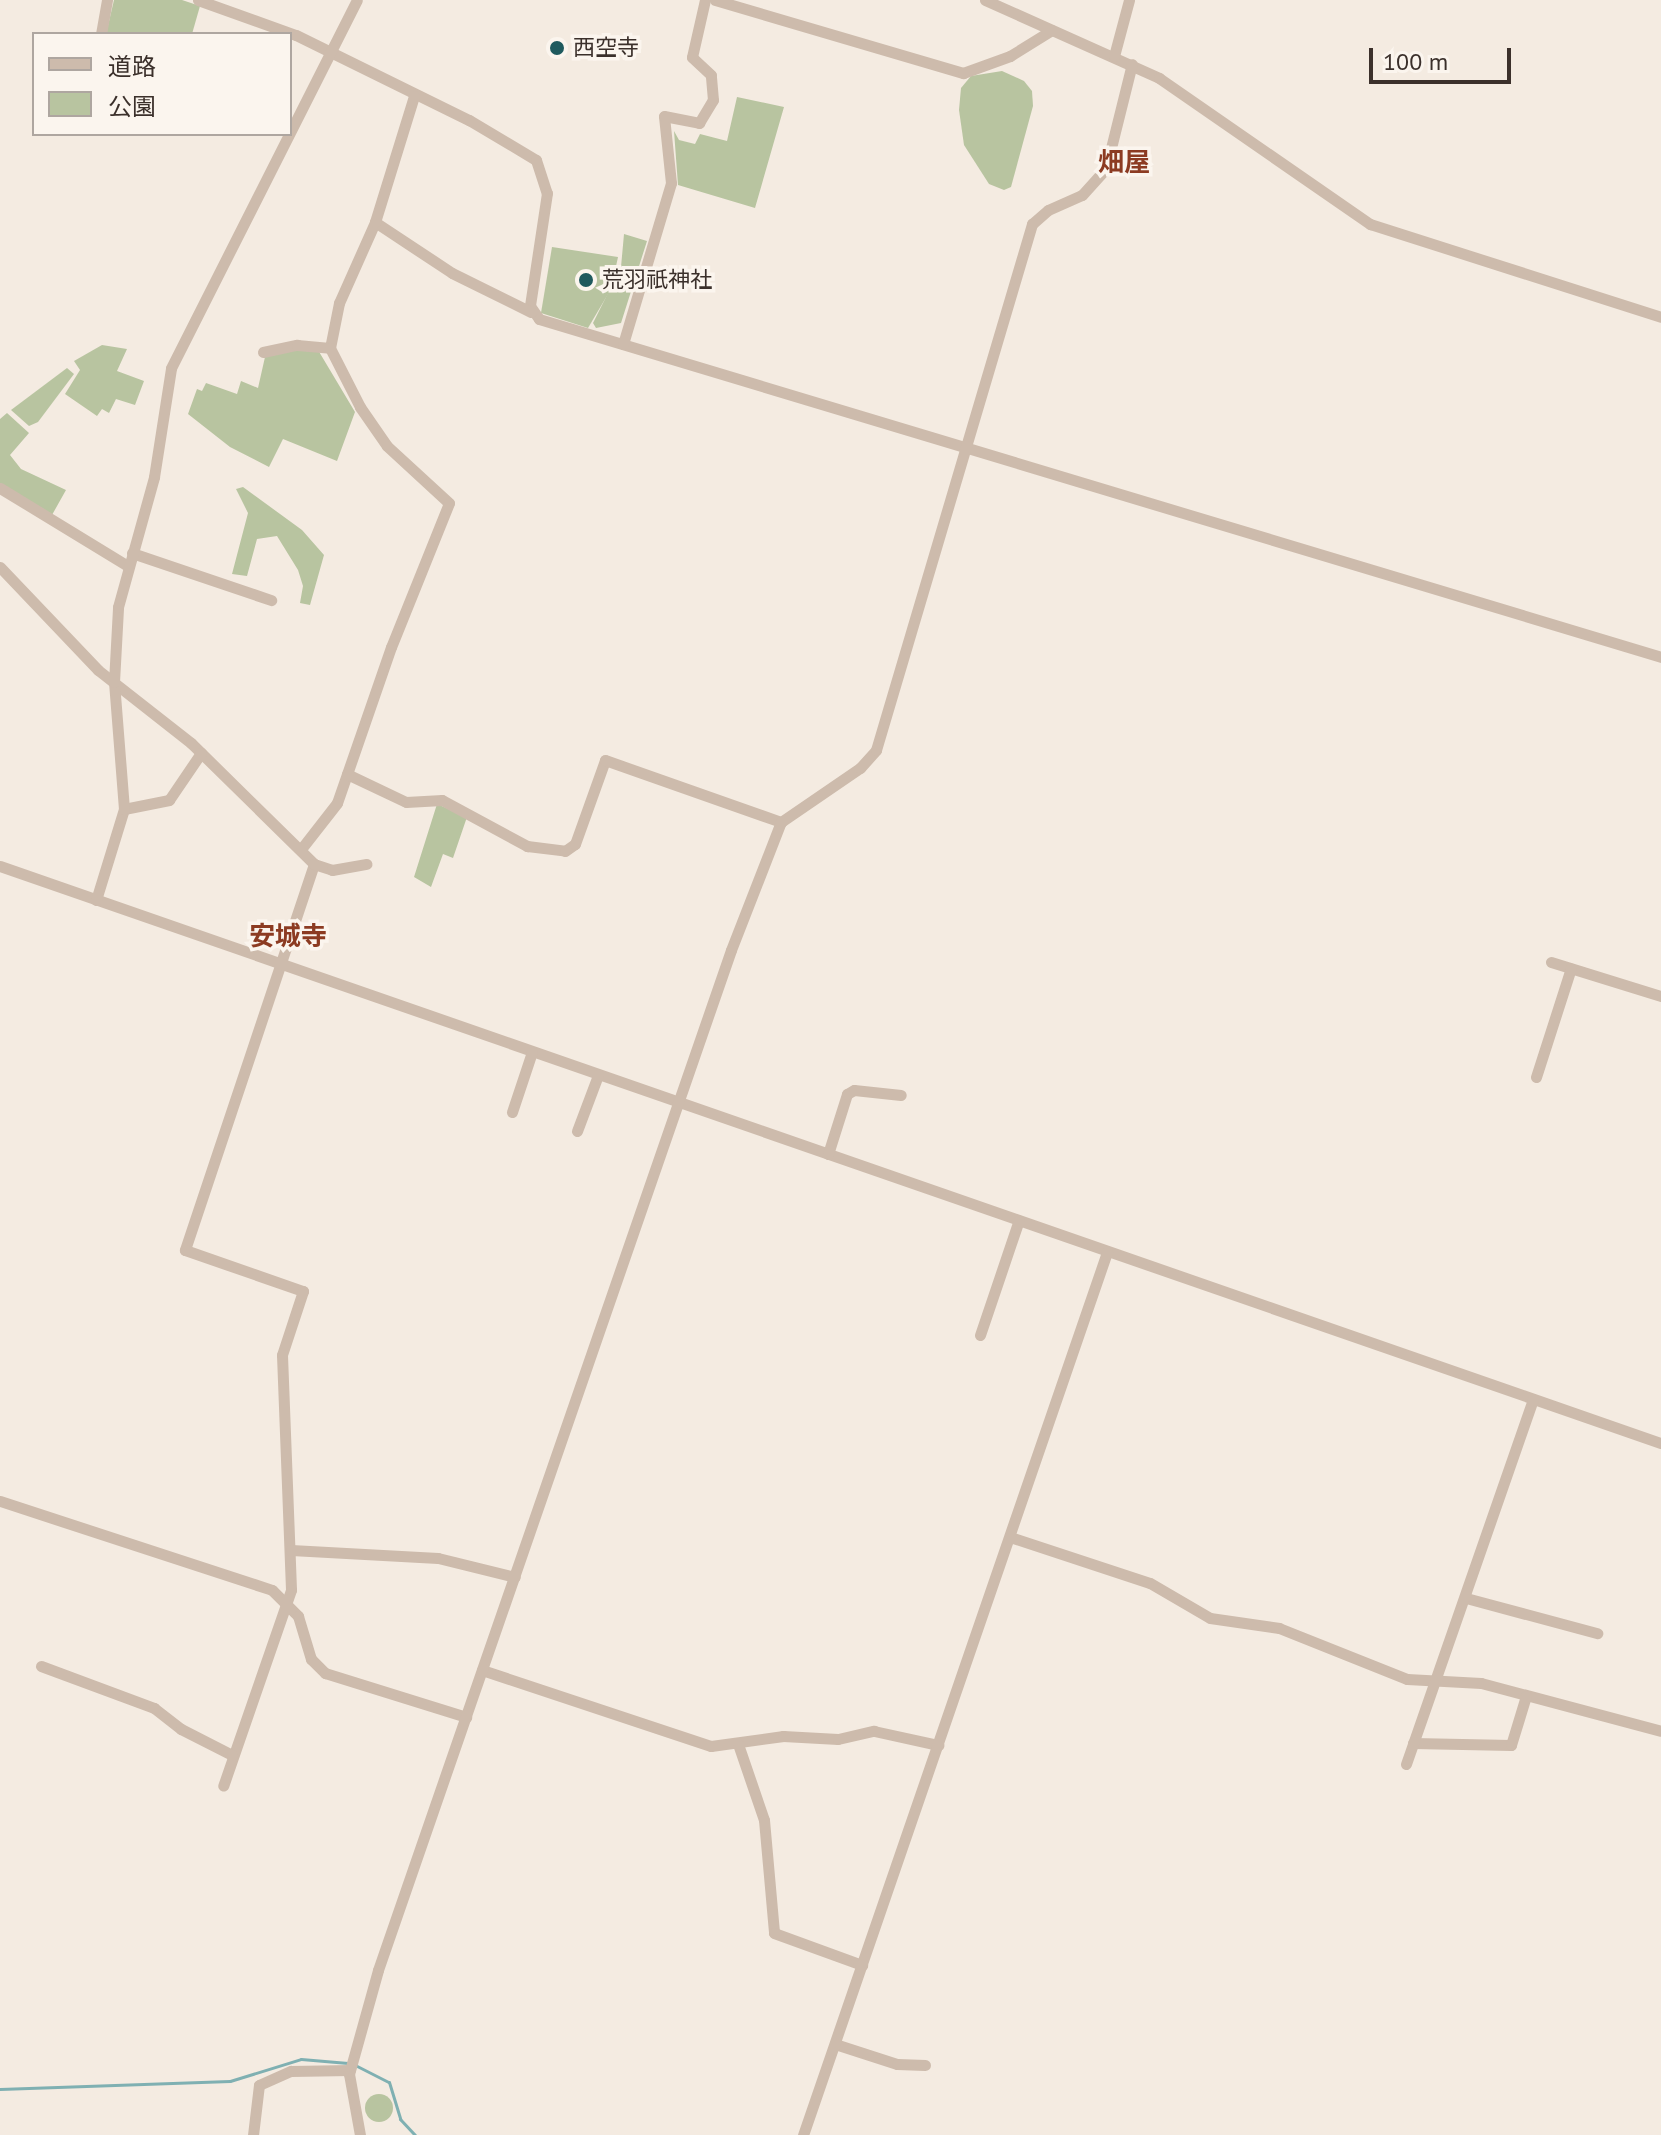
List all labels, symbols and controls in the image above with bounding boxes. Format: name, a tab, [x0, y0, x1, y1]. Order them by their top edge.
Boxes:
legend	[32, 32, 292, 136]
scale bar	[1373, 32, 1515, 82]
place label: 西空寺	[573, 35, 639, 61]
marker: 西空寺	[548, 39, 566, 57]
text: 100 m	[1383, 46, 1448, 77]
text: 道路	[108, 51, 156, 82]
text: 公園	[108, 91, 156, 122]
district label: 畑屋	[1098, 146, 1150, 178]
place label: 荒羽祇神社	[602, 267, 712, 293]
marker: 荒羽祇神社	[577, 271, 595, 289]
district label: 安城寺	[249, 920, 327, 952]

